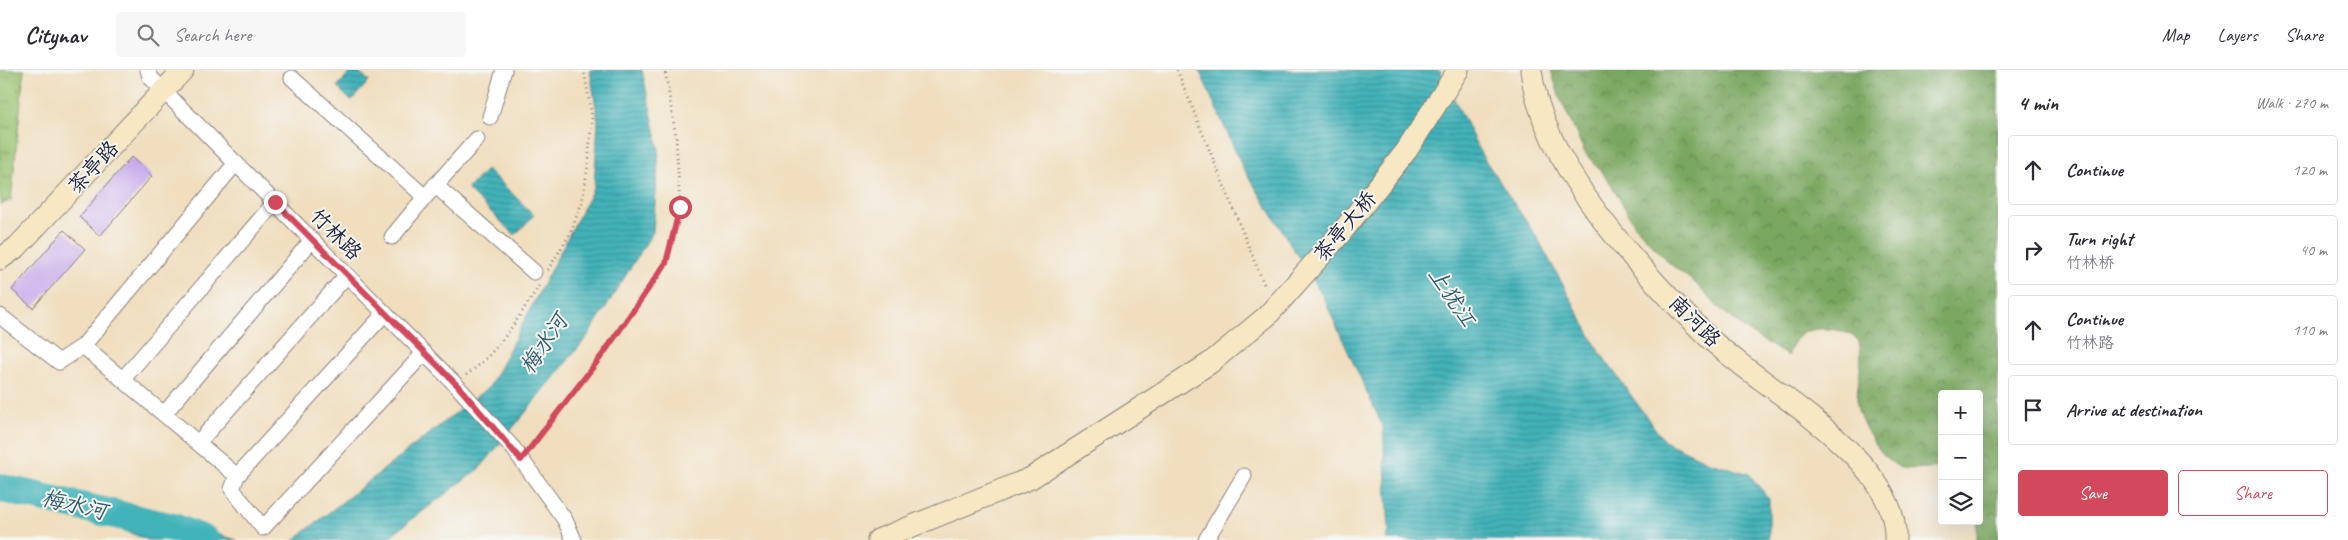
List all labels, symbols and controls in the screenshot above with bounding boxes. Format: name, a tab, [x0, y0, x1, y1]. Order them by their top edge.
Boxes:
search box	[116, 12, 466, 57]
text: Citynav	[25, 20, 86, 50]
icon: search	[134, 21, 162, 49]
text: Search here	[174, 23, 251, 47]
text: Map	[2162, 24, 2190, 46]
text: Layers	[2218, 24, 2257, 46]
text: Share	[2285, 24, 2323, 46]
text: 4 min	[2018, 90, 2058, 116]
text: Walk · 270 m	[2256, 93, 2328, 113]
street label: 茶亭路	[62, 135, 124, 199]
icon: ahead	[2019, 156, 2047, 184]
text: Continue	[2066, 158, 2123, 182]
text: 120 m	[2293, 160, 2327, 180]
street label: 茶亭大桥	[1308, 185, 1382, 267]
route end	[264, 191, 287, 214]
route start	[669, 196, 692, 219]
street label: 竹林路	[305, 203, 367, 265]
text: Turn right	[2066, 227, 2133, 251]
icon: right	[2019, 236, 2047, 264]
text: 40 m	[2300, 240, 2327, 260]
text: 竹林桥	[2066, 253, 2114, 273]
water label: 上犹江	[1422, 262, 1483, 333]
street label: 南河路	[1664, 290, 1726, 352]
water label: 梅水河	[514, 306, 576, 379]
text: Continue	[2066, 307, 2123, 331]
icon: ahead	[2019, 316, 2047, 344]
text: 110 m	[2293, 320, 2327, 340]
text: 竹林路	[2066, 333, 2114, 353]
map controls	[1938, 390, 1983, 525]
button: +	[1938, 390, 1983, 435]
icon: arrive	[2019, 396, 2047, 424]
text: Arrive at destination	[2066, 398, 2202, 422]
button: −	[1938, 435, 1983, 480]
button: Save	[2018, 470, 2168, 516]
button: Share	[2178, 470, 2328, 516]
button: layers	[1938, 480, 1983, 525]
water label: 梅水河	[39, 484, 112, 527]

